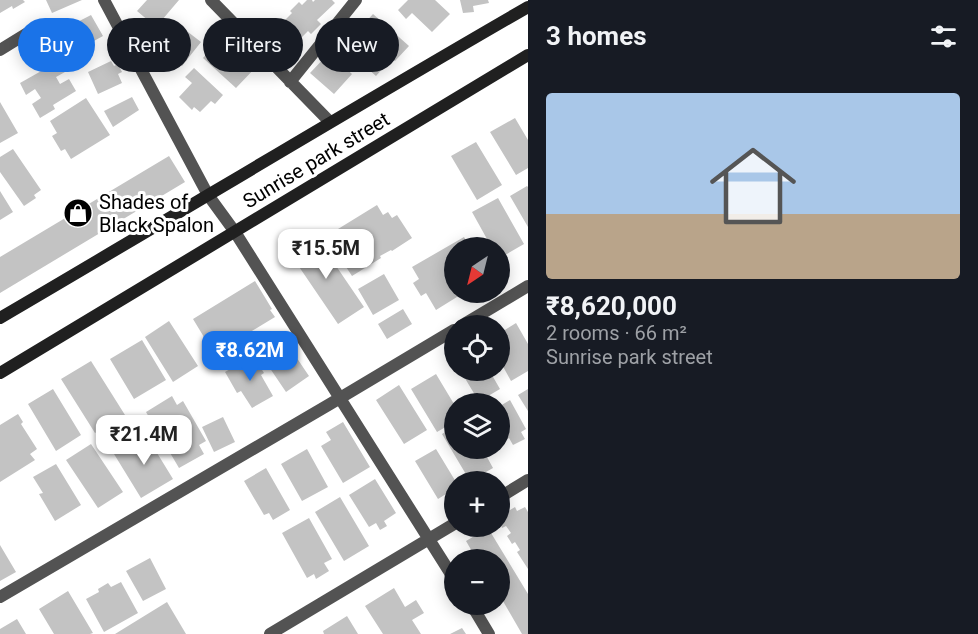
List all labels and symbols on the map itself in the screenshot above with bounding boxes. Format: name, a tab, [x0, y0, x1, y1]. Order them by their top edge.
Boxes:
street label: Sunrise park street	[238, 107, 394, 213]
place label: Shades of Black Spalon	[99, 190, 214, 237]
shop icon: Shades of Black Spalon	[62, 197, 94, 229]
pin: ₹15.5M	[277, 229, 375, 280]
north arrow	[444, 237, 510, 303]
pin: ₹8.62M	[201, 331, 299, 382]
pin: ₹21.4M	[95, 415, 193, 466]

